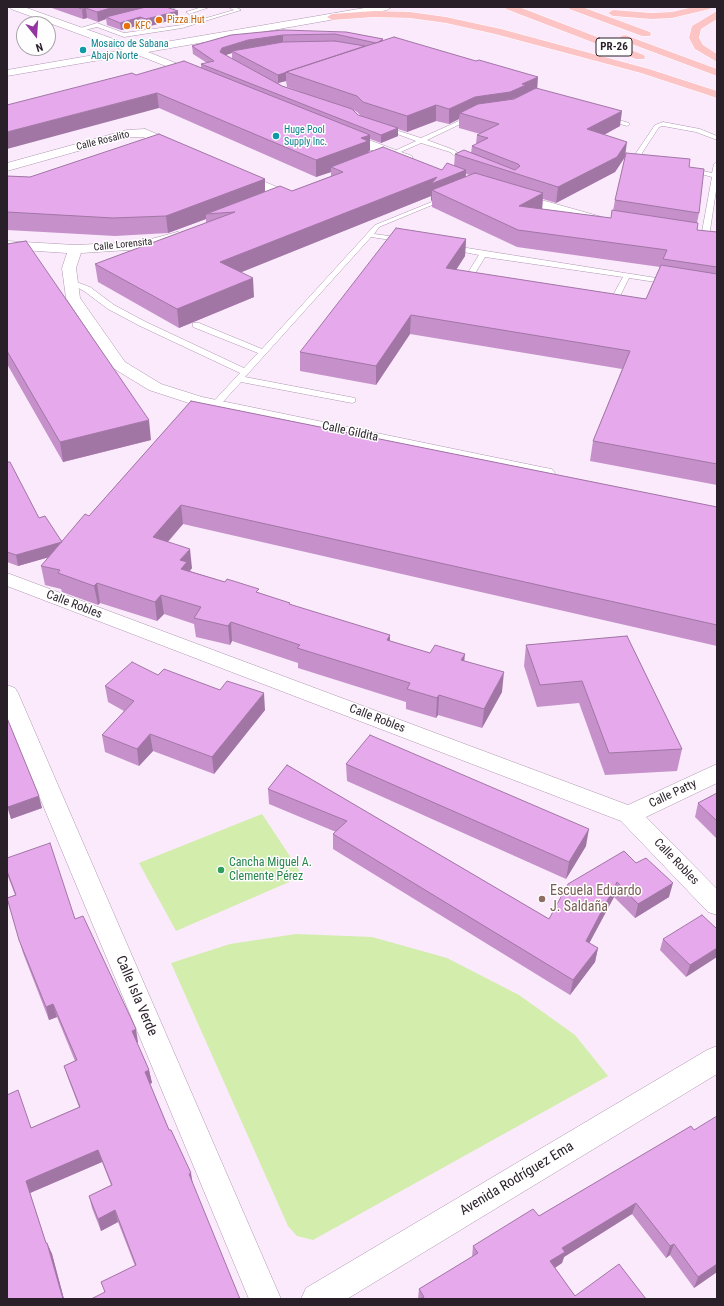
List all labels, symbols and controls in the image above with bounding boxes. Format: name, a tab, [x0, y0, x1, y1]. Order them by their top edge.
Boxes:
place label: Pizza Hut	[167, 14, 205, 26]
marker: Pizza Hut	[154, 15, 164, 25]
north arrow	[16, 16, 56, 56]
place label: KFC	[135, 20, 151, 32]
marker: KFC	[122, 21, 132, 31]
place label: Mosaico de Sabana Abajo Norte	[91, 38, 168, 62]
road number: PR-26	[596, 38, 632, 56]
text: N	[34, 40, 44, 54]
marker: Mosaico de Sabana Abajo Norte	[78, 45, 88, 55]
place label: Huge Pool Supply Inc.	[284, 124, 327, 148]
street label: Calle Rosalito	[75, 129, 131, 153]
marker: Huge Pool Supply Inc.	[271, 131, 281, 141]
street label: Calle Lorensita	[93, 236, 153, 254]
street label: Calle Gildita	[321, 419, 379, 445]
street label: Calle Robles	[44, 588, 104, 622]
street label: Calle Robles	[347, 702, 407, 736]
street label: Calle Patty	[647, 777, 699, 811]
street label: Calle Robles	[650, 836, 702, 888]
place label: Cancha Miguel A. Clemente Pérez	[229, 856, 312, 884]
marker: Cancha Miguel A. Clemente Pérez	[216, 865, 226, 875]
place label: Escuela Eduardo J. Saldaña	[550, 883, 642, 916]
marker: Escuela Eduardo J. Saldaña	[537, 894, 547, 904]
street label: Calle Isla Verde	[112, 953, 160, 1039]
street label: Avenida Rodríguez Ema	[457, 1138, 577, 1220]

